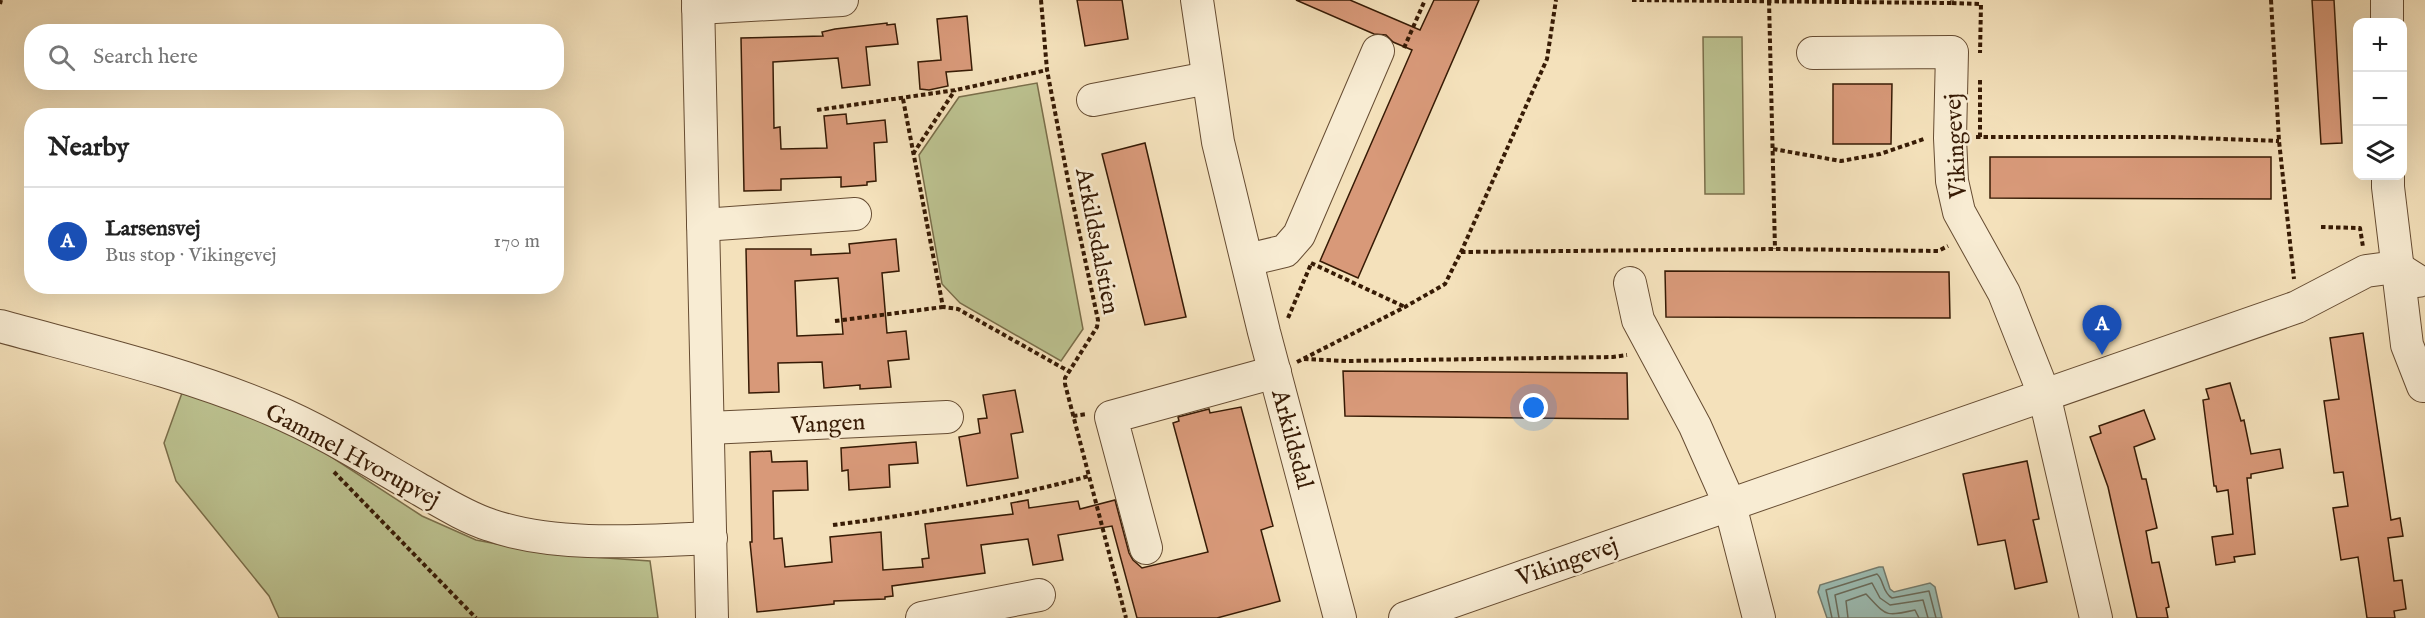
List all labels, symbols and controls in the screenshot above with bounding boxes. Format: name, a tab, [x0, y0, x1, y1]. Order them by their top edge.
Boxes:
map controls	[2353, 18, 2407, 180]
button: +	[2353, 18, 2407, 72]
search box	[24, 24, 564, 90]
icon: search	[45, 41, 78, 74]
text: Search here	[93, 43, 198, 71]
button: −	[2353, 72, 2407, 126]
street label: Vikingevej	[1938, 92, 1975, 200]
button: layers	[2353, 126, 2407, 180]
text: Nearby	[48, 131, 129, 164]
street label: Arkildsdalstien	[1067, 164, 1126, 317]
text: Larsensvej	[105, 215, 201, 243]
text: A	[61, 229, 74, 254]
text: 170 m	[494, 229, 540, 254]
text: Bus stop · Vikingevej	[105, 243, 276, 268]
pin: A	[2082, 306, 2122, 355]
street label: Arkildsdal	[1263, 385, 1320, 493]
your location	[1519, 393, 1548, 422]
street label: Gammel Hvorupvej	[259, 397, 445, 516]
street label: Vangen	[789, 407, 866, 442]
street label: Vikingevej	[1512, 531, 1622, 595]

